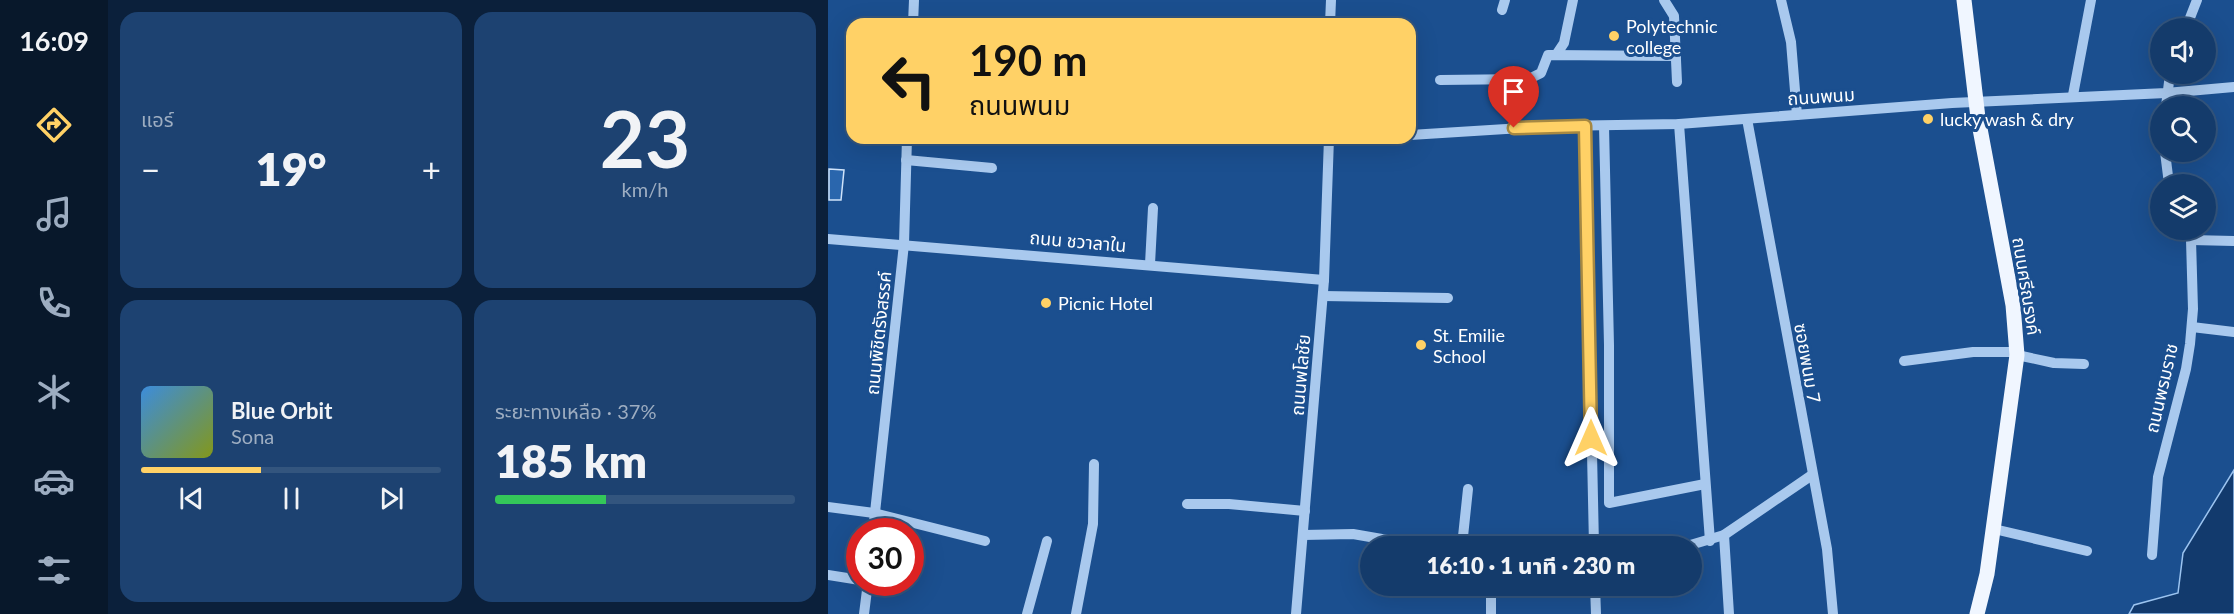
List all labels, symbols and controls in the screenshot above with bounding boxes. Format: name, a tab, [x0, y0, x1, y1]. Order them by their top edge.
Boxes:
place label: Polytechnic college	[1626, 15, 1718, 58]
map controls	[2150, 18, 2216, 240]
button: sound	[2150, 18, 2216, 84]
text: 16:09	[19, 24, 89, 57]
marker: Polytechnic college	[1607, 29, 1621, 43]
text: 190 m	[969, 35, 1087, 85]
icon: left	[870, 42, 948, 120]
pin	[1488, 66, 1539, 128]
icon: arrive	[1497, 75, 1530, 108]
street label: ถนนพนม	[1787, 83, 1855, 109]
text: ถนนพนม	[969, 88, 1070, 121]
text: 23	[600, 91, 690, 185]
button: search	[2150, 96, 2216, 162]
icon: directions	[33, 104, 75, 146]
text: แอร์	[141, 107, 173, 131]
place label: lucky wash & dry	[1940, 108, 2075, 130]
marker: lucky wash & dry	[1921, 112, 1935, 126]
text: 19°	[256, 142, 326, 196]
text: −	[141, 149, 160, 189]
text: +	[422, 149, 441, 189]
button: layers	[2150, 174, 2216, 240]
text: km/h	[622, 177, 668, 201]
icon: music	[33, 193, 75, 235]
street label: ถนน ชวาลาใน	[1029, 226, 1127, 256]
street label: ถนนศรีณรงค์	[2008, 235, 2046, 337]
street label: ถนนพิชิตรังสรรค์	[861, 270, 895, 396]
icon: phone	[33, 282, 75, 324]
place label: Picnic Hotel	[1058, 292, 1153, 314]
marker: Picnic Hotel	[1039, 296, 1053, 310]
street label: ซอยพนม 7	[1790, 321, 1826, 405]
place label: St. Emilie School	[1433, 324, 1505, 367]
street label: ถนนพโลชัย	[1285, 333, 1315, 417]
marker: St. Emilie School	[1414, 338, 1428, 352]
street label: ถนนพรมราช	[2140, 341, 2182, 435]
icon: climate	[33, 371, 75, 413]
text: Blue Orbit	[231, 397, 332, 424]
text: ระยะทางเหลือ · 37%	[495, 399, 656, 423]
position arrow	[1559, 406, 1623, 470]
text: Sona	[231, 424, 274, 448]
text: 185 km	[495, 434, 647, 488]
icon: car	[33, 460, 75, 502]
icon: previous	[175, 482, 208, 515]
icon: pause	[275, 482, 308, 515]
icon: next	[375, 482, 408, 515]
speed limit sign: 30	[846, 518, 924, 596]
icon: filters	[33, 549, 75, 591]
text: 16:10 · 1 นาที · 230 m	[1427, 552, 1635, 579]

